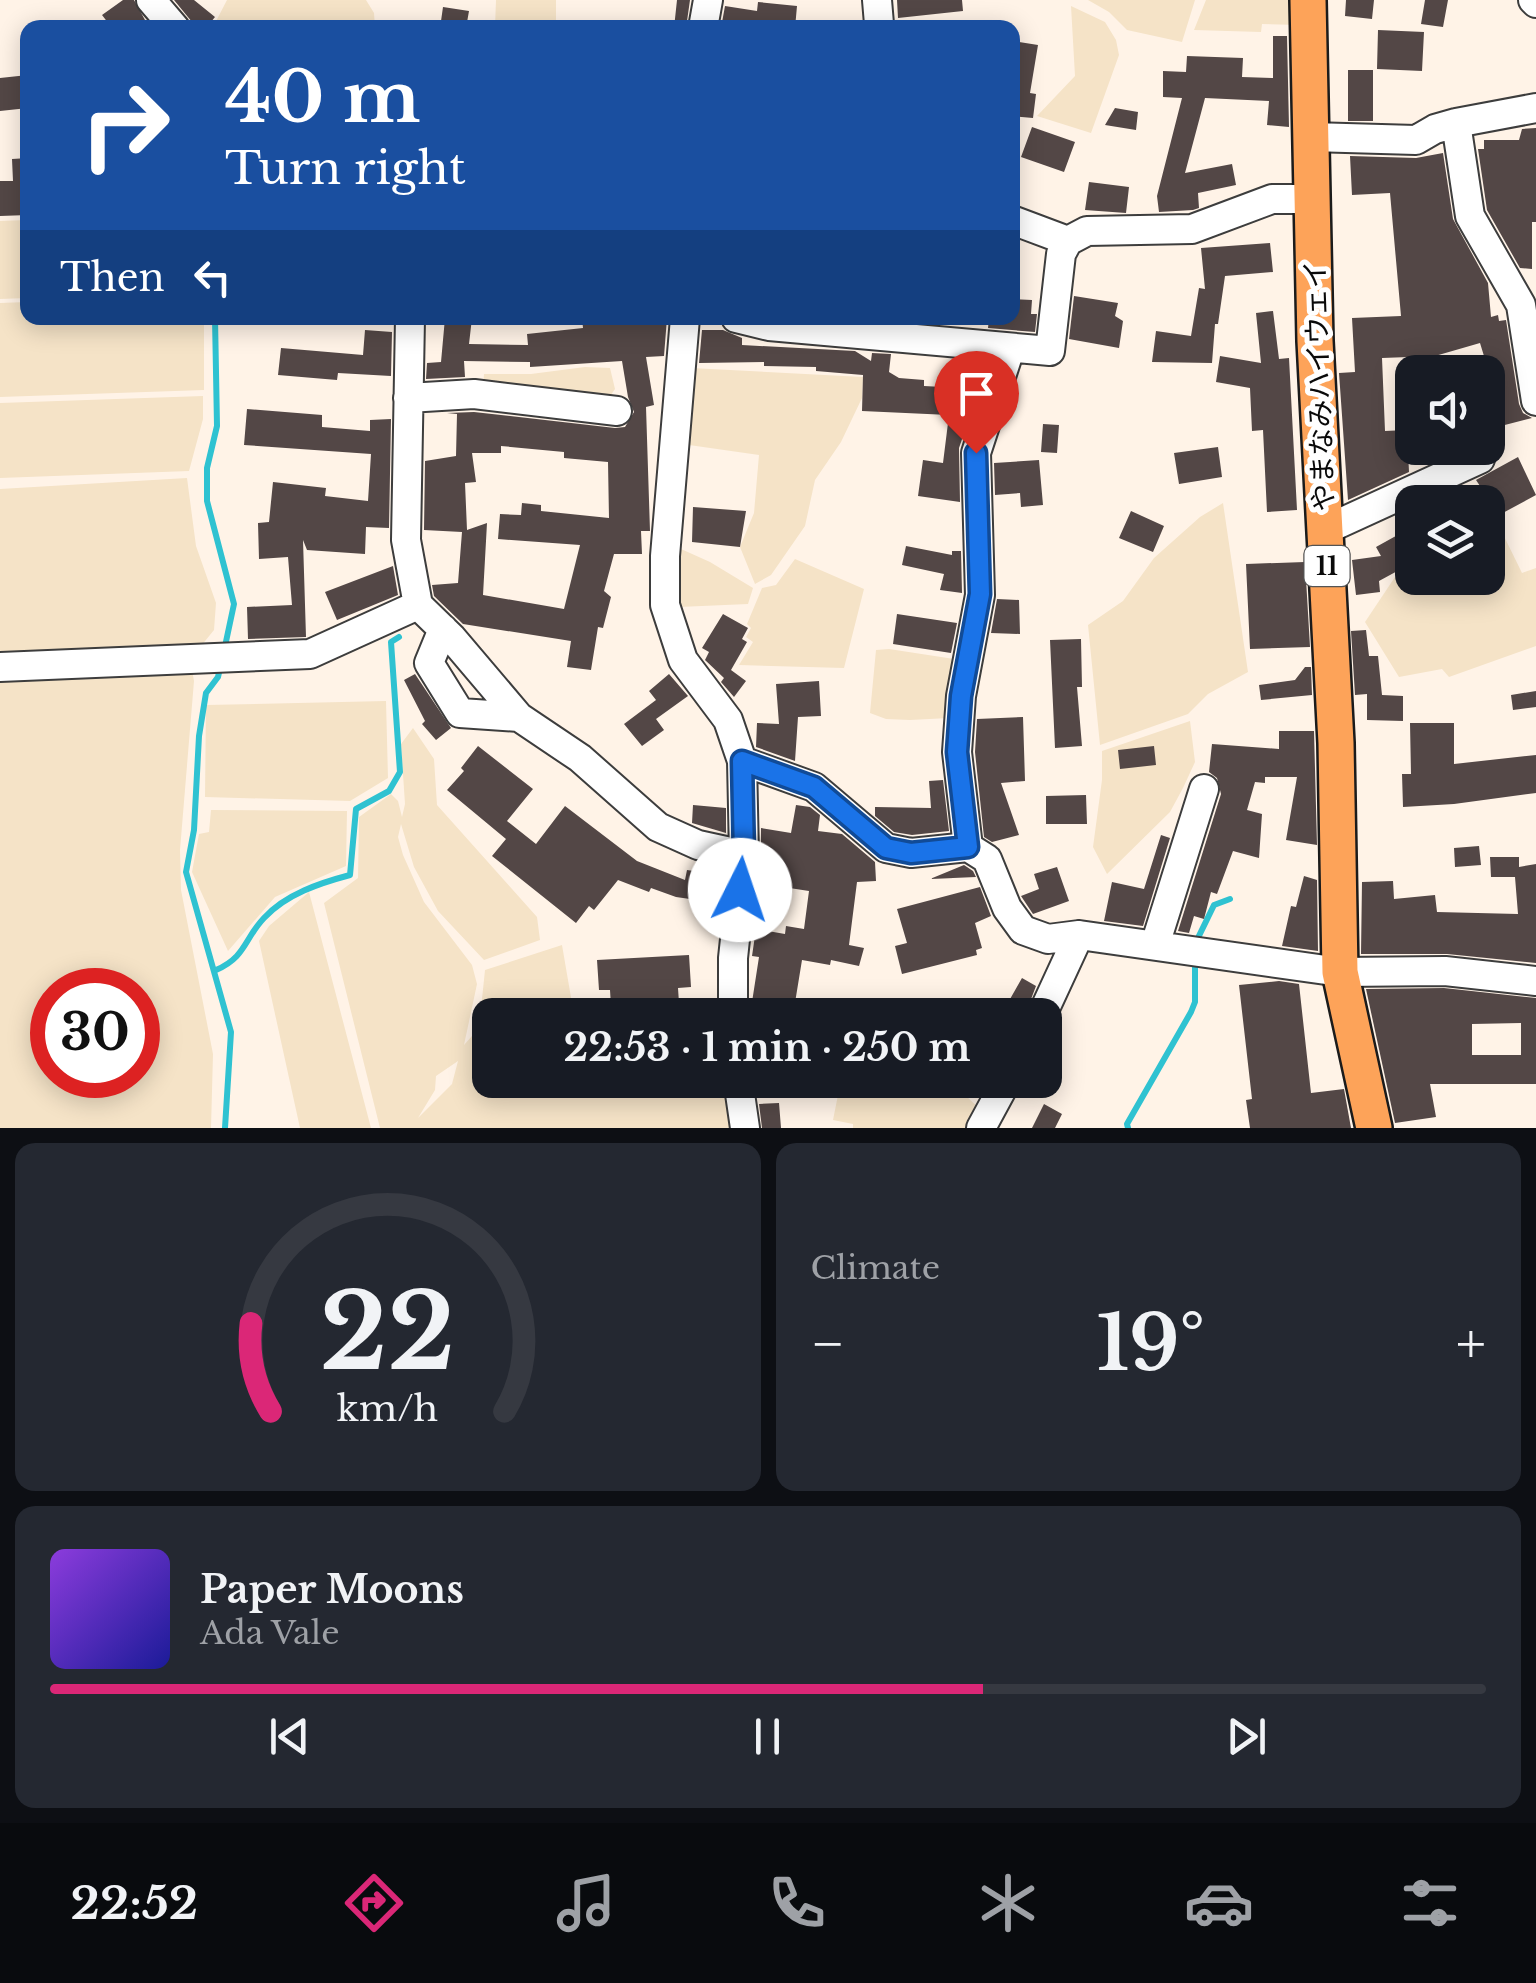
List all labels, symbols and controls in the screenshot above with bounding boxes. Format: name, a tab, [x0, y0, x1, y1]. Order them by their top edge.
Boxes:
text: 40 m	[225, 54, 420, 141]
icon: right	[60, 60, 190, 190]
text: Turn right	[225, 140, 466, 196]
icon: left	[185, 250, 240, 305]
text: Then	[60, 254, 165, 301]
street label: やまなみハイウェイ	[1298, 260, 1341, 512]
pin	[934, 351, 1019, 454]
map controls	[1395, 355, 1505, 595]
button: sound	[1395, 355, 1505, 465]
icon: arrive	[949, 366, 1004, 421]
button: layers	[1395, 485, 1505, 595]
road number: 11	[1304, 546, 1350, 586]
position arrow	[688, 838, 792, 942]
speed limit sign: 30	[30, 968, 160, 1098]
text: 22:53 · 1 min · 250 m	[563, 1024, 971, 1071]
text: Climate	[811, 1248, 940, 1288]
text: 22	[320, 1268, 455, 1397]
text: 19°	[1096, 1297, 1205, 1390]
text: −	[811, 1310, 845, 1378]
text: +	[1456, 1310, 1486, 1378]
text: km/h	[337, 1386, 438, 1431]
text: Paper Moons	[200, 1566, 464, 1613]
text: Ada Vale	[200, 1613, 340, 1653]
icon: previous	[262, 1709, 317, 1764]
icon: pause	[740, 1709, 795, 1764]
icon: next	[1219, 1709, 1274, 1764]
icon: directions	[339, 1868, 409, 1938]
icon: music	[551, 1868, 621, 1938]
icon: phone	[762, 1868, 832, 1938]
icon: climate	[973, 1868, 1043, 1938]
icon: car	[1184, 1868, 1254, 1938]
icon: filters	[1395, 1868, 1465, 1938]
text: 22:52	[71, 1875, 198, 1931]

